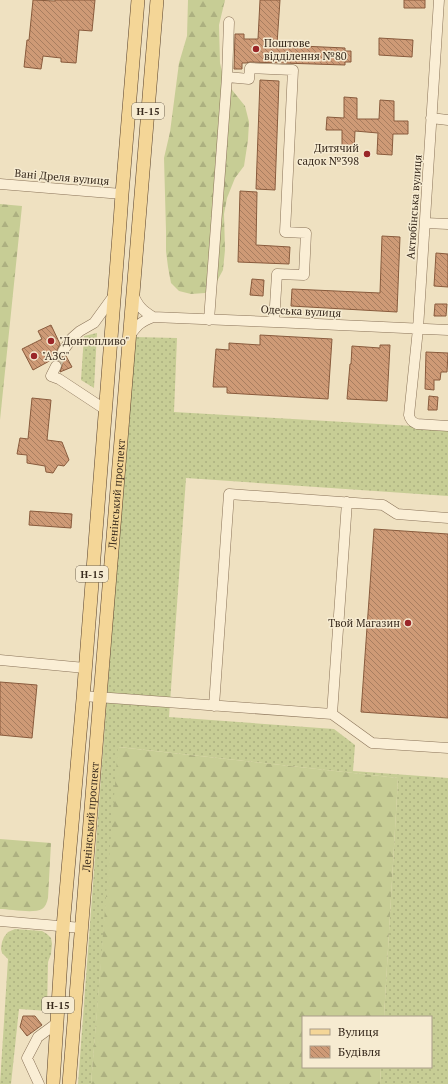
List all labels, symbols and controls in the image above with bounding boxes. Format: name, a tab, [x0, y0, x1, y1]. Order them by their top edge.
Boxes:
place label: Поштове відділення №80	[264, 36, 347, 63]
marker: Поштове відділення №80	[251, 44, 261, 54]
road number: Н-15	[132, 103, 164, 119]
place label: Дитячий садок №398	[297, 141, 359, 168]
marker: Дитячий садок №398	[362, 149, 372, 159]
street label: Актюбінська вулиця	[403, 154, 425, 260]
street label: Вані Дреля вулиця	[14, 166, 110, 188]
street label: Одеська вулиця	[260, 302, 342, 320]
place label: "Донтопливо"	[59, 334, 130, 348]
marker: "Донтопливо"	[46, 336, 56, 346]
place label: "АЗС"	[42, 349, 70, 363]
marker: "АЗС"	[29, 351, 39, 361]
street label: Ленінський проспект	[105, 438, 128, 550]
road number: Н-15	[76, 566, 108, 582]
place label: Твой Магазин	[328, 616, 400, 630]
marker: Твой Магазин	[403, 618, 413, 628]
street label: Ленінський проспект	[79, 761, 102, 873]
road number: Н-15	[42, 997, 74, 1013]
legend	[302, 1016, 432, 1068]
text: Вулиця	[338, 1024, 379, 1039]
text: Будівля	[338, 1044, 381, 1059]

